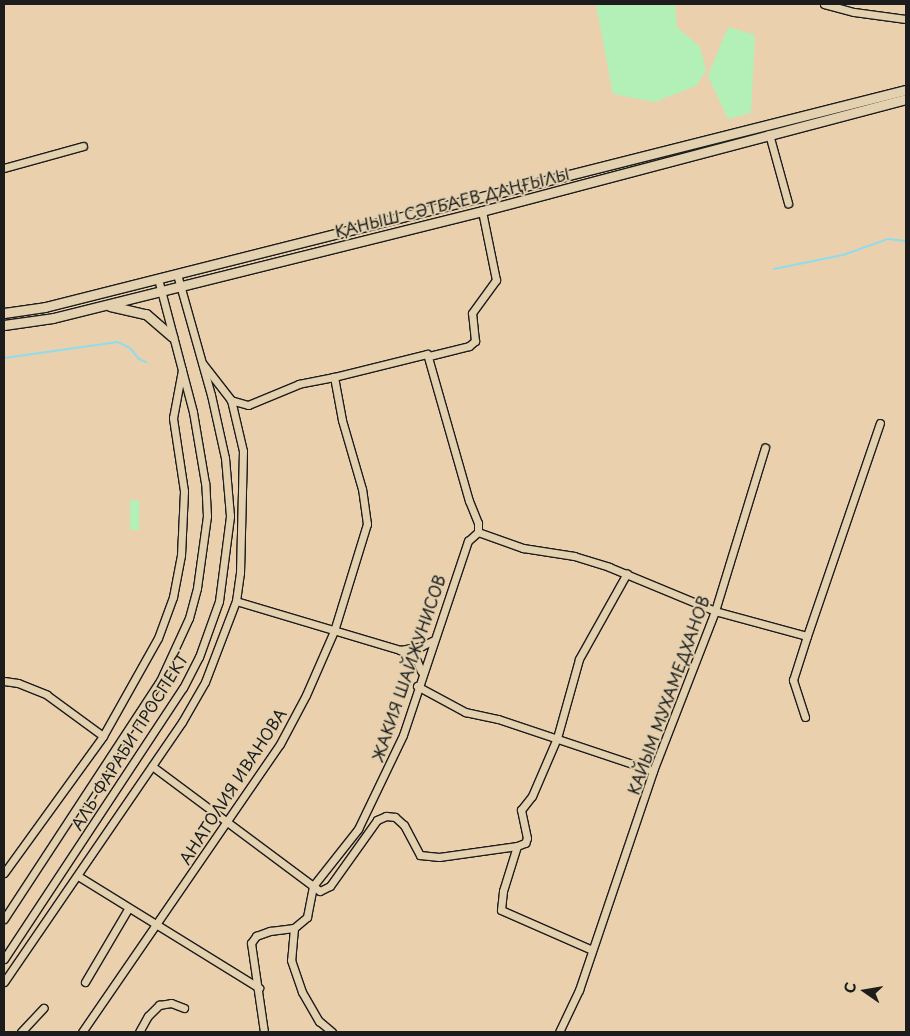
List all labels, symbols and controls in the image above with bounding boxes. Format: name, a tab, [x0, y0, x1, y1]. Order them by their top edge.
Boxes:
street label: ҚАНЫШ СӘТБАЕВ ДАҢҒЫЛЫ	[332, 163, 572, 241]
street label: ЖАКИЯ ШАЙЖУНИСОВ	[367, 572, 449, 764]
street label: КАЙЫМ МУХАМЕДХАНОВ	[623, 592, 713, 798]
street label: АЛЬ-ФАРАБИ ПРОСПЕКТ	[66, 648, 192, 834]
street label: АНАТОЛИЯ ИВАНОВА	[174, 704, 290, 868]
north arrow	[840, 966, 890, 1016]
text: С	[838, 980, 861, 995]

